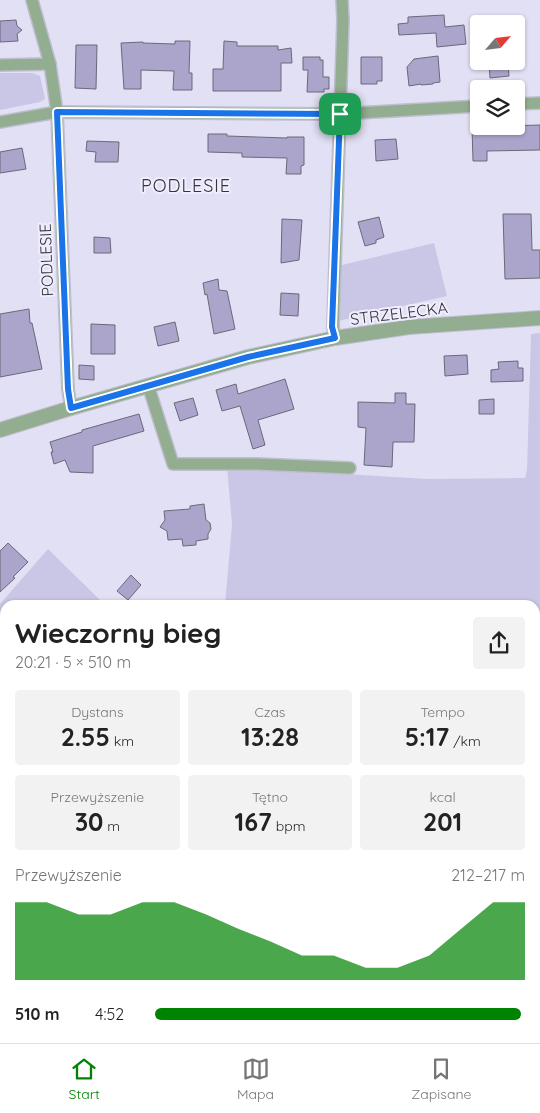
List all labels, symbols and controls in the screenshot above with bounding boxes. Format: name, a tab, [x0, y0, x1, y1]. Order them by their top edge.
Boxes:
north arrow	[470, 15, 525, 70]
map controls	[470, 15, 525, 135]
button: layers	[470, 80, 525, 135]
pin	[319, 93, 361, 135]
icon: arrive	[326, 100, 354, 128]
district label: PODLESIE	[141, 174, 231, 197]
street label: PODLESIE	[35, 223, 57, 297]
street label: STRZELECKA	[349, 297, 449, 329]
text: Wieczorny bieg	[15, 615, 221, 650]
button: share	[473, 617, 525, 669]
text: 20:21 · 5 × 510 m	[15, 652, 131, 672]
text: Dystans	[71, 703, 124, 721]
text: Czas	[255, 703, 285, 721]
text: Tempo	[420, 703, 465, 721]
text: 2.55	[61, 721, 110, 752]
text: 13:28	[241, 721, 299, 752]
text: 5:17	[405, 721, 449, 752]
text: km	[110, 732, 134, 750]
text: /km	[449, 732, 481, 750]
text: Przewyższenie	[51, 788, 144, 806]
text: Tętno	[252, 788, 288, 806]
text: kcal	[430, 788, 456, 806]
text: 30	[75, 806, 103, 837]
text: 167	[235, 806, 272, 837]
text: 201	[423, 806, 462, 837]
text: m	[103, 817, 120, 835]
text: bpm	[272, 817, 305, 835]
text: Przewyższenie	[15, 865, 122, 885]
text: 212–217 m	[451, 865, 525, 885]
text: 510 m	[15, 1004, 60, 1024]
text: 4:52	[95, 1004, 124, 1024]
tab: Start	[69, 1055, 100, 1103]
tab: Mapa	[237, 1055, 274, 1103]
tab: Zapisane	[411, 1055, 471, 1103]

